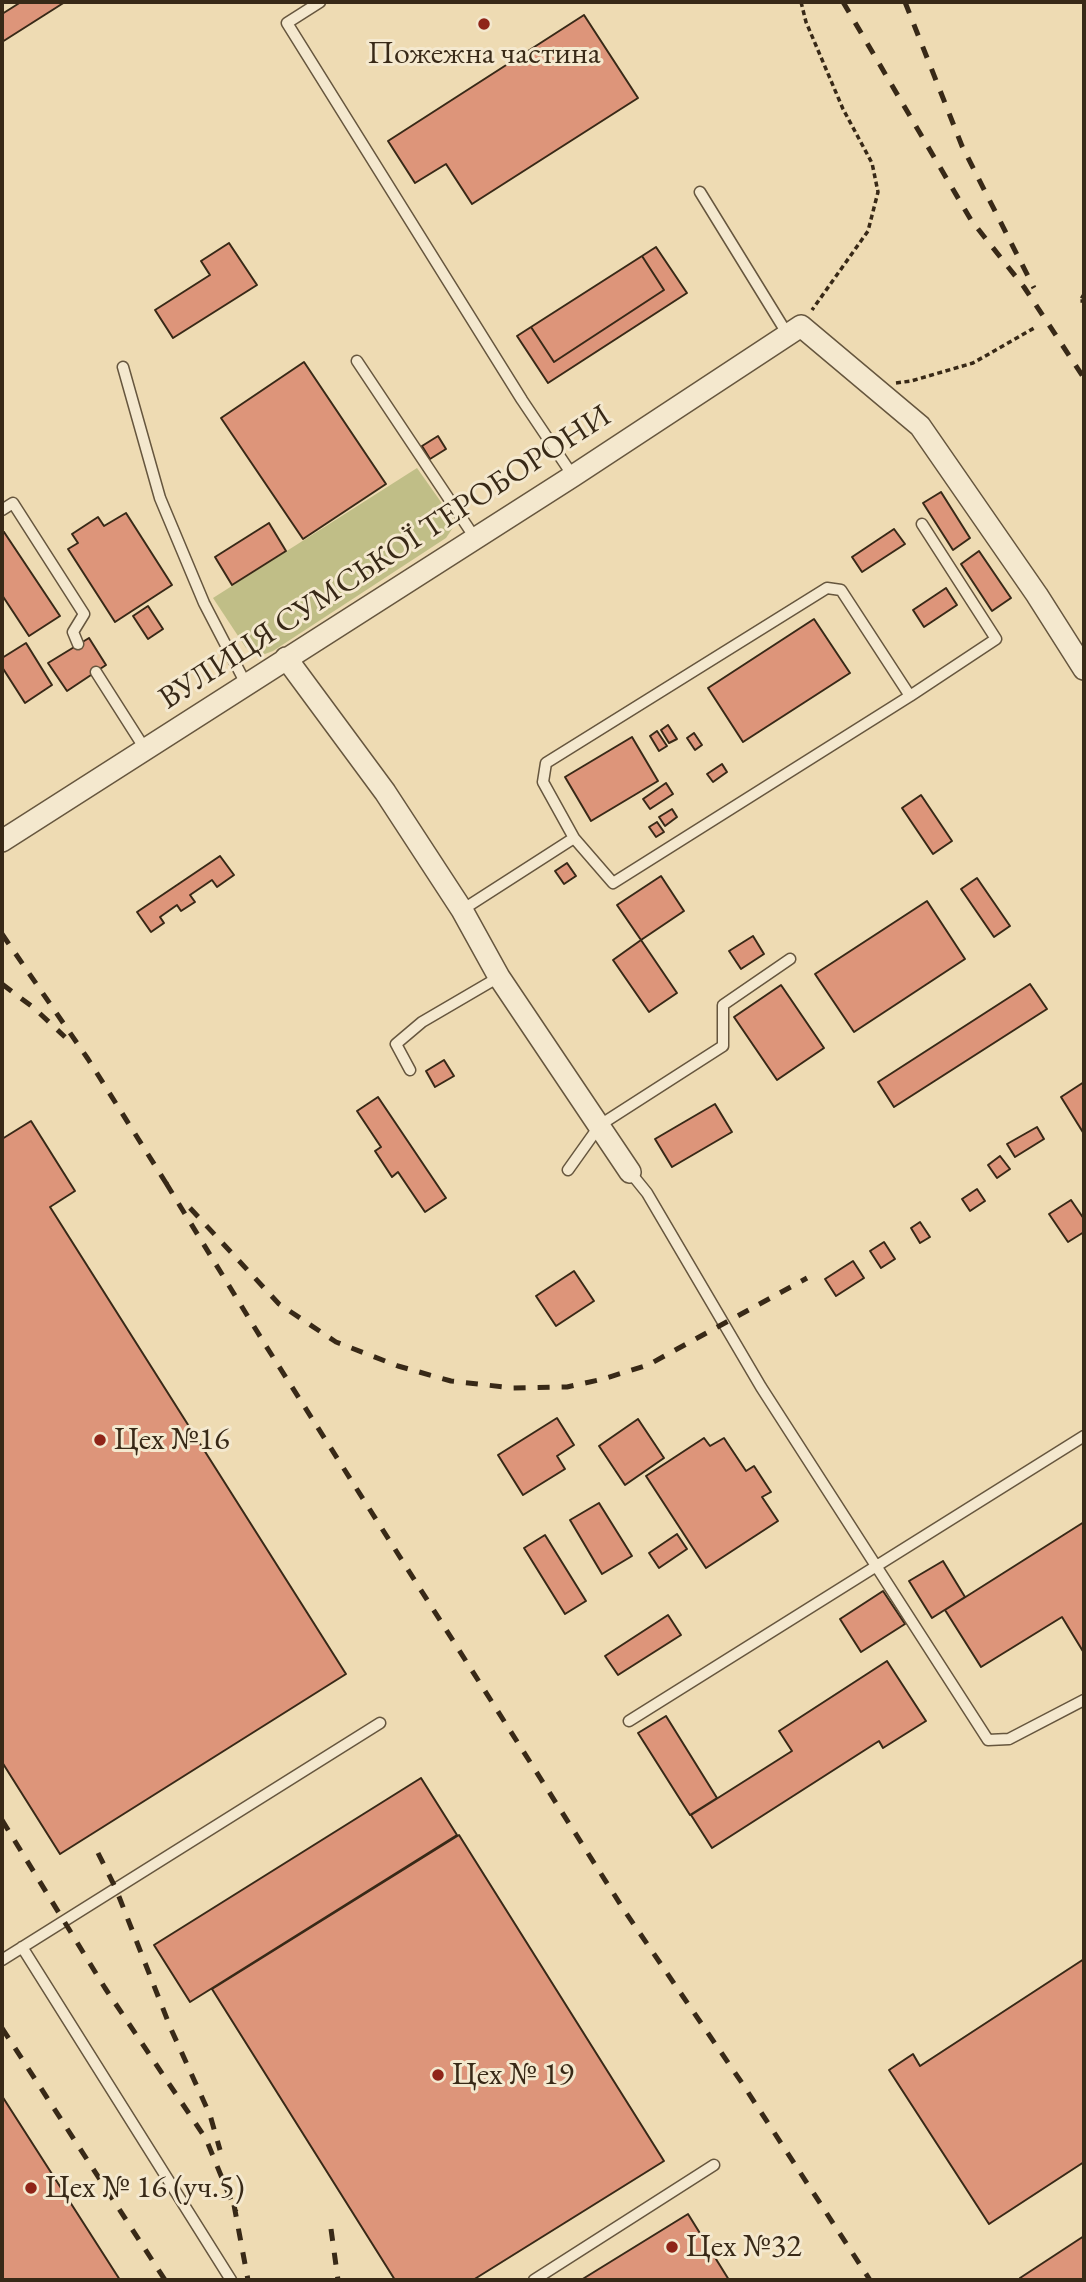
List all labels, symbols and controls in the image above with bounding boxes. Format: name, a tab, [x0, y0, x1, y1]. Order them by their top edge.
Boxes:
marker: Пожежна частина	[476, 16, 492, 32]
place label: Пожежна частина	[367, 35, 601, 73]
street label: ВУЛИЦЯ СУМСЬКОЇ ТЕРОБОРОНИ	[152, 398, 618, 718]
place label: Цех №16	[114, 1421, 229, 1459]
marker: Цех №16	[92, 1432, 108, 1448]
place label: Цех № 19	[452, 2056, 574, 2094]
marker: Цех № 19	[430, 2067, 446, 2083]
place label: Цех № 16 (уч.5)	[45, 2169, 245, 2207]
marker: Цех № 16 (уч.5)	[23, 2180, 39, 2196]
place label: Цех №32	[686, 2228, 801, 2266]
marker: Цех №32	[664, 2239, 680, 2255]

